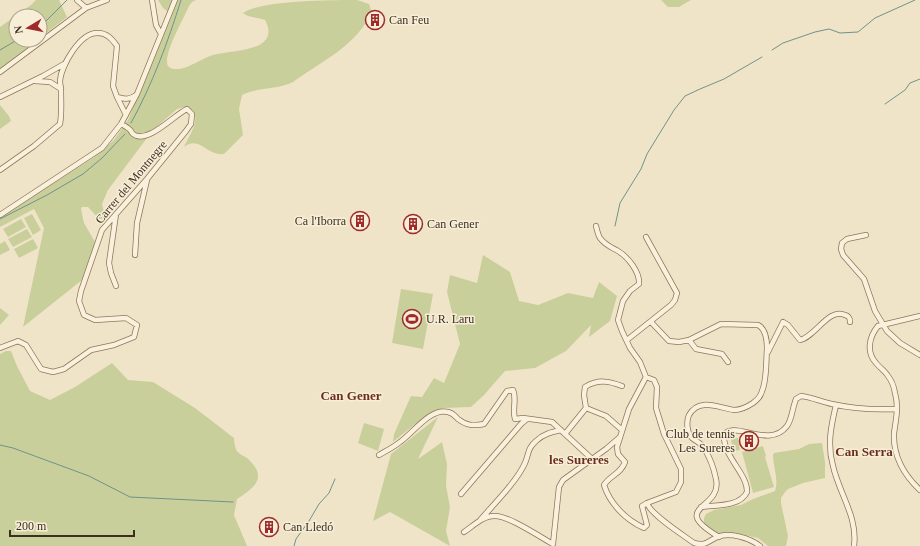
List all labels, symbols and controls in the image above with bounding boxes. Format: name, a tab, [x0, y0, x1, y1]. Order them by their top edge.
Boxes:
north arrow	[8, 8, 48, 48]
building icon: Can Feu	[364, 9, 386, 31]
place label: Can Feu	[389, 13, 429, 27]
text: N	[12, 25, 25, 35]
street label: Carrer del Montnegre	[92, 138, 170, 226]
building icon: Ca l'Iborra	[349, 210, 371, 232]
building icon: Can Gener	[402, 213, 424, 235]
place label: Ca l'Iborra	[295, 214, 347, 228]
place label: Can Gener	[427, 217, 479, 231]
sports icon: U.R. Laru	[401, 308, 423, 330]
place label: U.R. Laru	[426, 312, 474, 326]
district label: Can Gener	[320, 388, 382, 403]
place label: Club de tennis Les Sureres	[666, 427, 735, 455]
building icon: Club de tennis Les Sureres	[738, 430, 760, 452]
district label: Can Serra	[835, 444, 893, 459]
district label: les Sureres	[549, 452, 609, 467]
scale bar	[10, 512, 134, 538]
building icon: Can Lledó	[258, 516, 280, 538]
text: 200 m	[16, 519, 47, 533]
place label: Can Lledó	[283, 520, 333, 534]

